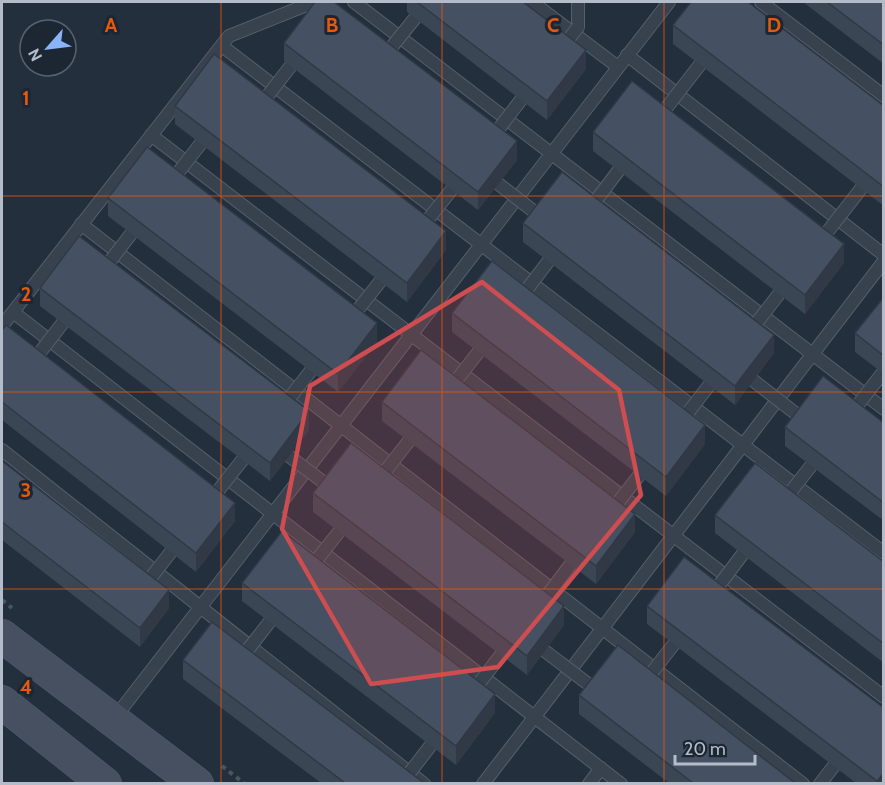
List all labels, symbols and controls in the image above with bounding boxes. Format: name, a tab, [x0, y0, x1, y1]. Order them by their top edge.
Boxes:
text: A	[105, 13, 118, 37]
text: B	[326, 13, 338, 37]
text: C	[547, 13, 559, 37]
text: D	[767, 13, 781, 37]
north arrow	[18, 18, 78, 78]
text: N	[24, 45, 46, 64]
text: 1	[22, 86, 30, 110]
text: 2	[21, 282, 31, 306]
text: 3	[21, 478, 31, 502]
text: 4	[20, 675, 32, 699]
scale bar	[675, 728, 754, 766]
text: 20 m	[684, 738, 726, 760]

